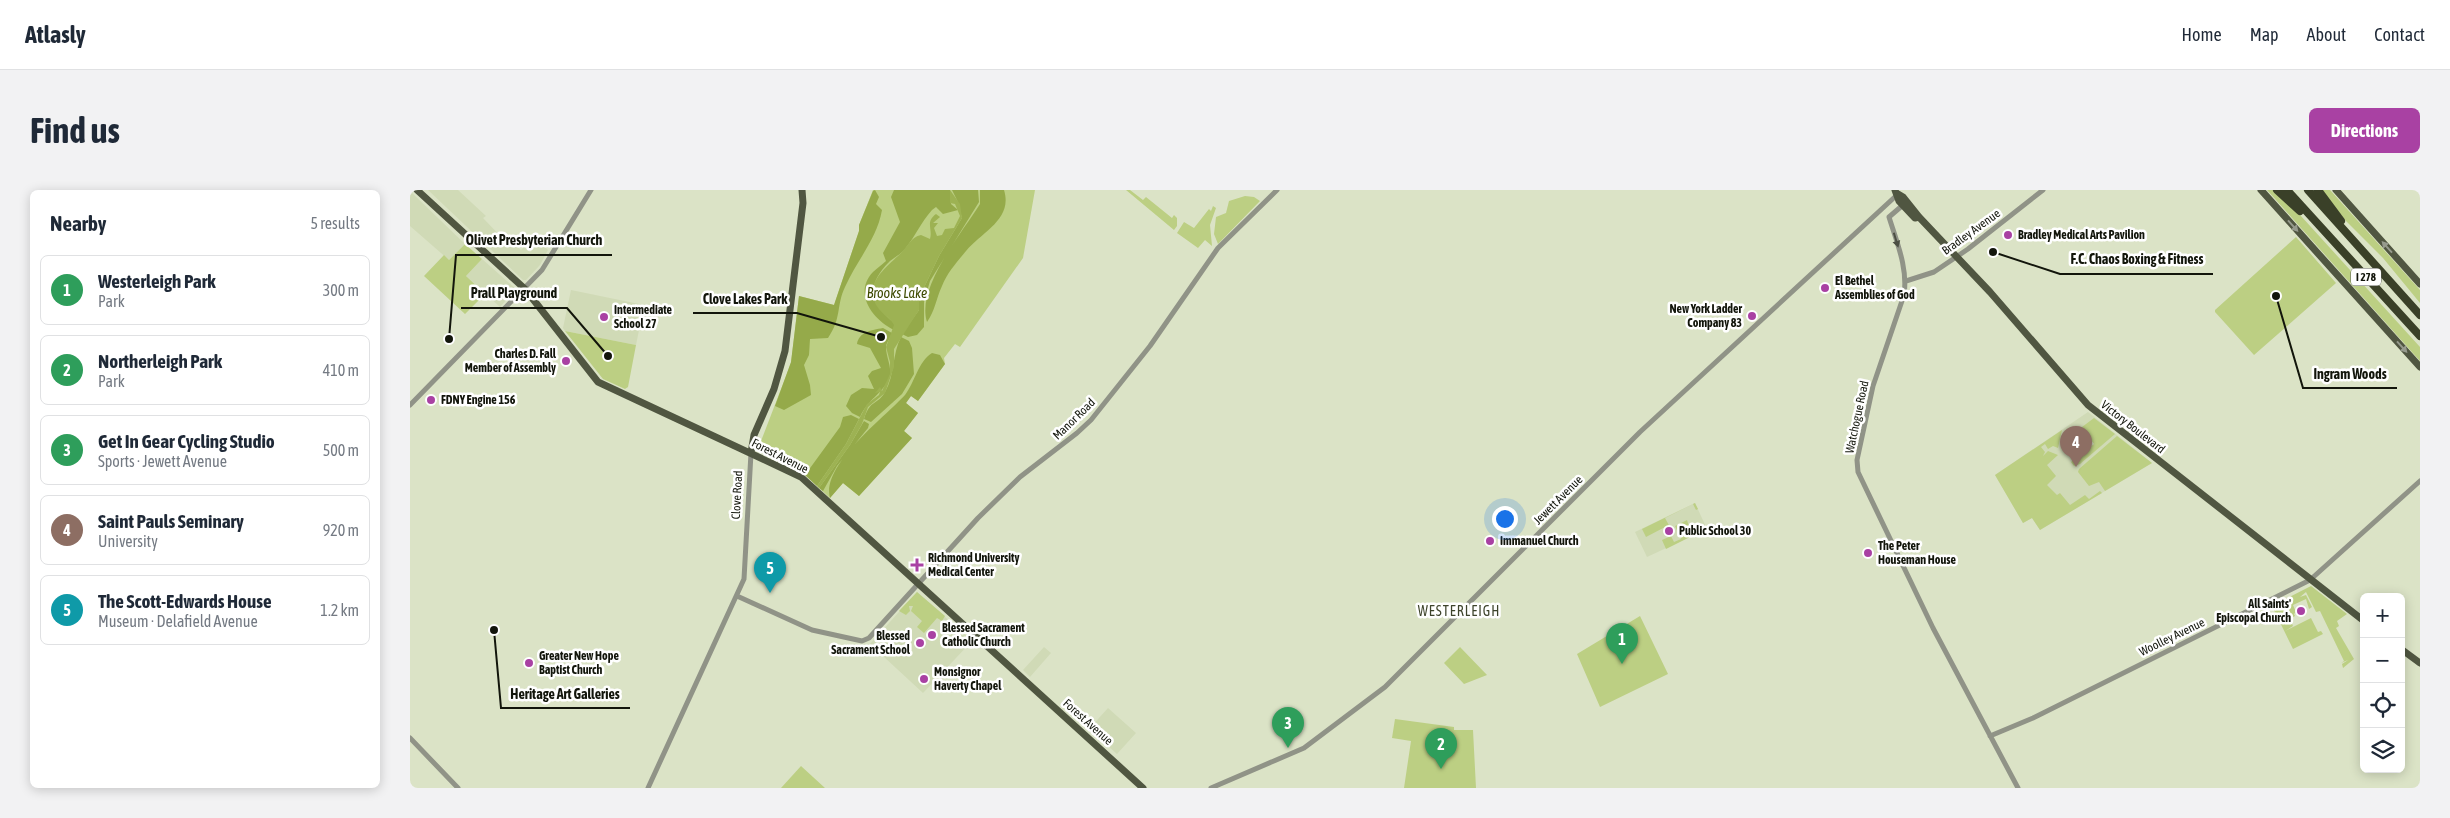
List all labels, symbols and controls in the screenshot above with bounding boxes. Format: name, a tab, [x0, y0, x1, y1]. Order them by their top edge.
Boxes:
text: Atlasly	[25, 21, 86, 48]
text: Home	[2182, 24, 2222, 45]
text: Map	[2250, 24, 2279, 45]
text: About	[2307, 24, 2346, 45]
text: Contact	[2374, 24, 2425, 45]
button: Directions	[2309, 108, 2420, 153]
text: Find us	[30, 110, 120, 150]
street label: Bradley Avenue	[1939, 206, 2003, 258]
text: Nearby	[50, 211, 106, 235]
text: 5 results	[310, 214, 360, 232]
one-way arrow	[2287, 220, 2299, 232]
callout: Olivet Presbyterian Church	[456, 226, 612, 255]
place label: Bradley Medical Arts Pavilion	[2018, 228, 2145, 242]
marker: Bradley Medical Arts Pavilion	[2002, 229, 2014, 241]
text: Olivet Presbyterian Church	[466, 232, 602, 248]
one-way arrow	[1893, 233, 1901, 248]
one-way arrow	[2382, 241, 2393, 254]
callout: F.C. Chaos Boxing & Fitness	[2060, 245, 2213, 274]
text: F.C. Chaos Boxing & Fitness	[2071, 251, 2204, 267]
road number: I 278	[2351, 268, 2381, 285]
text: Westerleigh Park	[98, 270, 216, 292]
place label: El Bethel Assemblies of God	[1834, 274, 1915, 302]
callout: Prall Playground	[461, 279, 567, 308]
text: 1	[63, 281, 71, 299]
text: 300 m	[323, 281, 359, 299]
marker: El Bethel Assemblies of God	[1819, 282, 1831, 294]
callout: Clove Lakes Park	[693, 284, 797, 313]
text: Prall Playground	[471, 285, 558, 301]
water label: Brooks Lake	[867, 285, 927, 301]
text: Clove Lakes Park	[703, 291, 788, 307]
text: Park	[98, 292, 125, 310]
place label: New York Ladder Company 83	[1669, 302, 1742, 330]
place label: Intermediate School 27	[614, 303, 673, 331]
marker: New York Ladder Company 83	[1746, 310, 1758, 322]
marker: Intermediate School 27	[598, 311, 610, 323]
one-way arrow	[2396, 341, 2408, 353]
place label: Charles D. Fall Member of Assembly	[465, 347, 557, 375]
text: Northerleigh Park	[98, 350, 222, 372]
marker: Charles D. Fall Member of Assembly	[560, 355, 572, 367]
callout: Ingram Woods	[2303, 359, 2397, 388]
text: 2	[63, 361, 71, 379]
text: 410 m	[323, 361, 359, 379]
text: Ingram Woods	[2313, 366, 2387, 382]
text: Park	[98, 372, 125, 390]
street label: Watchogue Road	[1842, 379, 1872, 455]
place label: FDNY Engine 156	[441, 393, 516, 407]
marker: FDNY Engine 156	[425, 394, 437, 406]
street label: Manor Road	[1050, 395, 1098, 443]
street label: Victory Boulevard	[2098, 398, 2168, 456]
pin: 4	[2060, 426, 2092, 467]
text: Get In Gear Cycling Studio	[98, 430, 275, 452]
street label: Forest Avenue	[749, 436, 811, 476]
text: 3	[63, 441, 71, 459]
text: 500 m	[323, 441, 359, 459]
text: Sports · Jewett Avenue	[98, 452, 227, 470]
street label: Clove Road	[729, 470, 745, 520]
street label: Jewett Avenue	[1531, 473, 1585, 527]
your location	[1492, 506, 1518, 532]
text: Saint Pauls Seminary	[98, 510, 244, 532]
text: 4	[63, 521, 71, 539]
text: 920 m	[323, 521, 359, 539]
place label: Public School 30	[1679, 524, 1751, 538]
marker: Public School 30	[1663, 525, 1675, 537]
text: University	[98, 532, 158, 550]
place label: Immanuel Church	[1500, 534, 1579, 548]
marker: Immanuel Church	[1484, 535, 1496, 547]
place label: The Peter Houseman House	[1878, 539, 1956, 567]
marker: The Peter Houseman House	[1862, 547, 1874, 559]
place label: Richmond University Medical Center	[928, 551, 1019, 579]
pin: 5	[754, 552, 786, 593]
marker: Richmond University Medical Center	[910, 558, 924, 572]
text: The Scott-Edwards House	[98, 590, 272, 612]
map controls	[2360, 593, 2405, 773]
button: +	[2360, 593, 2405, 638]
place label: All Saints' Episcopal Church	[2216, 597, 2291, 625]
text: 5	[63, 601, 71, 619]
text: 1.2 km	[320, 601, 359, 619]
district label: WESTERLEIGH	[1418, 603, 1500, 619]
marker: All Saints' Episcopal Church	[2295, 605, 2307, 617]
text: Museum · Delafield Avenue	[98, 612, 258, 630]
street label: Woolley Avenue	[2137, 615, 2207, 659]
place label: Blessed Sacrament Catholic Church	[942, 621, 1025, 649]
pin: 1	[1606, 623, 1638, 664]
place label: Blessed Sacrament School	[831, 629, 911, 657]
marker: Blessed Sacrament Catholic Church	[926, 629, 938, 641]
marker: Blessed Sacrament School	[914, 637, 926, 649]
button: −	[2360, 638, 2405, 683]
place label: Greater New Hope Baptist Church	[539, 649, 619, 677]
marker: Greater New Hope Baptist Church	[523, 657, 535, 669]
place label: Monsignor Haverty Chapel	[934, 665, 1002, 693]
marker: Monsignor Haverty Chapel	[918, 673, 930, 685]
callout: Heritage Art Galleries	[501, 679, 630, 708]
button: locate	[2360, 683, 2405, 728]
text: Heritage Art Galleries	[510, 686, 620, 702]
street label: Forest Avenue	[1060, 696, 1116, 748]
pin: 3	[1272, 707, 1304, 748]
pin: 2	[1425, 728, 1457, 769]
button: layers	[2360, 728, 2405, 773]

